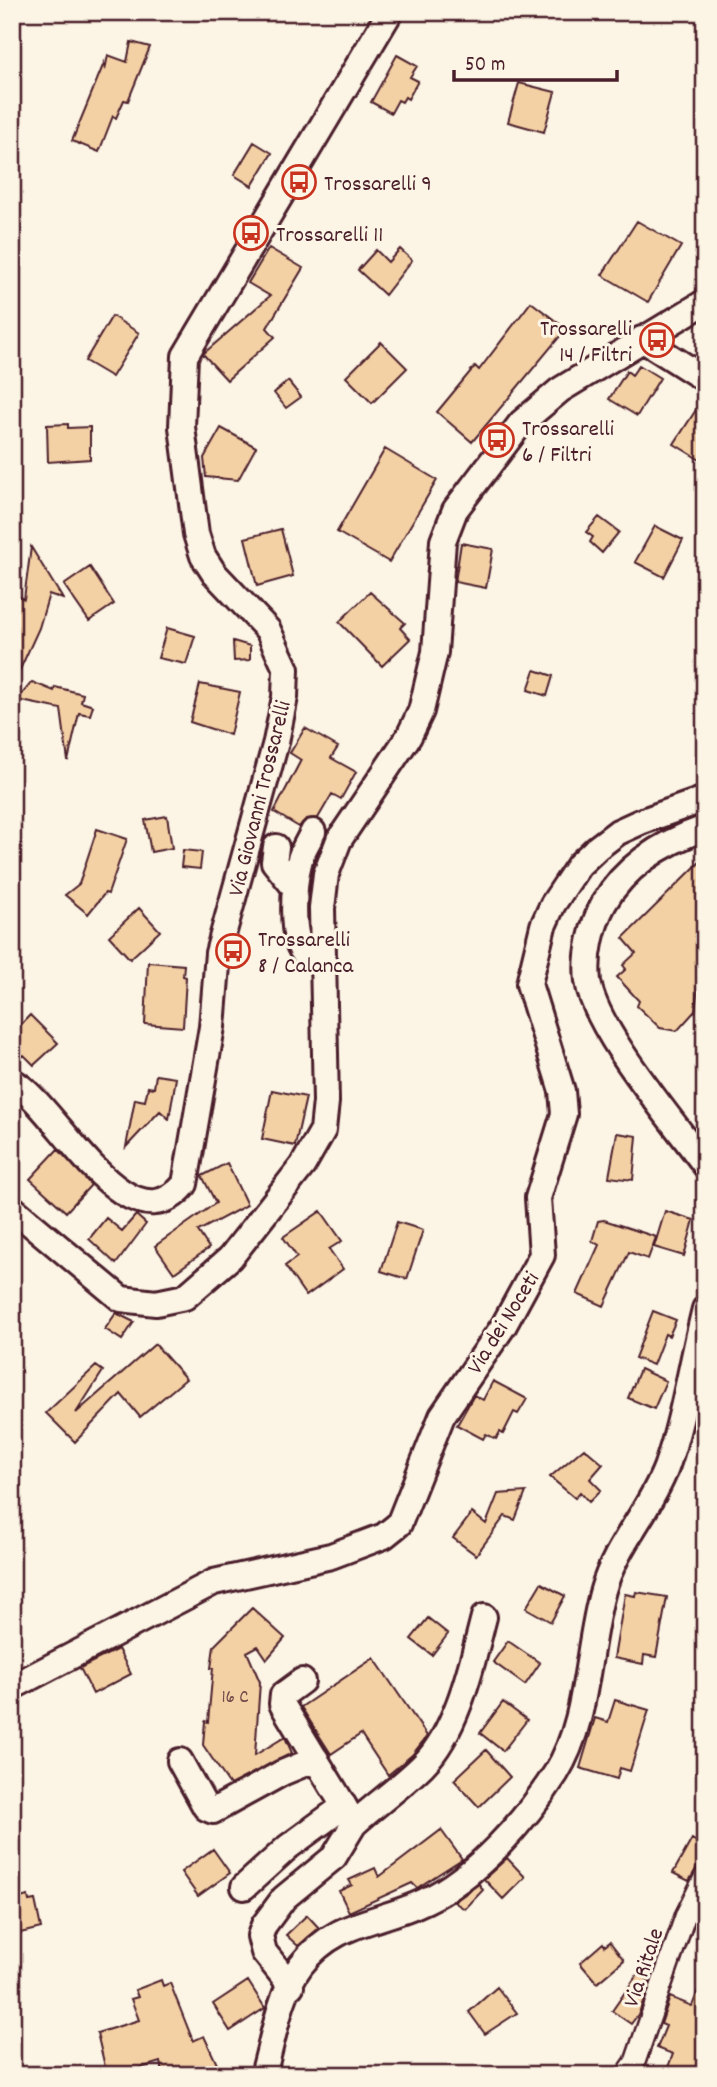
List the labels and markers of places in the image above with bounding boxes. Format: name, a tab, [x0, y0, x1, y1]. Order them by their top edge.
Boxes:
bus stop icon: Trossarelli 9	[280, 163, 318, 201]
place label: Trossarelli 9	[324, 169, 432, 202]
bus stop icon: Trossarelli 11	[232, 214, 270, 252]
place label: Trossarelli 11	[276, 220, 383, 253]
place label: Trossarelli 14 / Filtri	[540, 314, 632, 373]
bus stop icon: Trossarelli 14 / Filtri	[638, 321, 676, 359]
place label: Trossarelli 6 / Filtri	[522, 414, 614, 473]
bus stop icon: Trossarelli 6 / Filtri	[478, 421, 516, 459]
place label: Trossarelli 8 / Calanca	[258, 925, 355, 984]
bus stop icon: Trossarelli 8 / Calanca	[214, 932, 252, 970]

